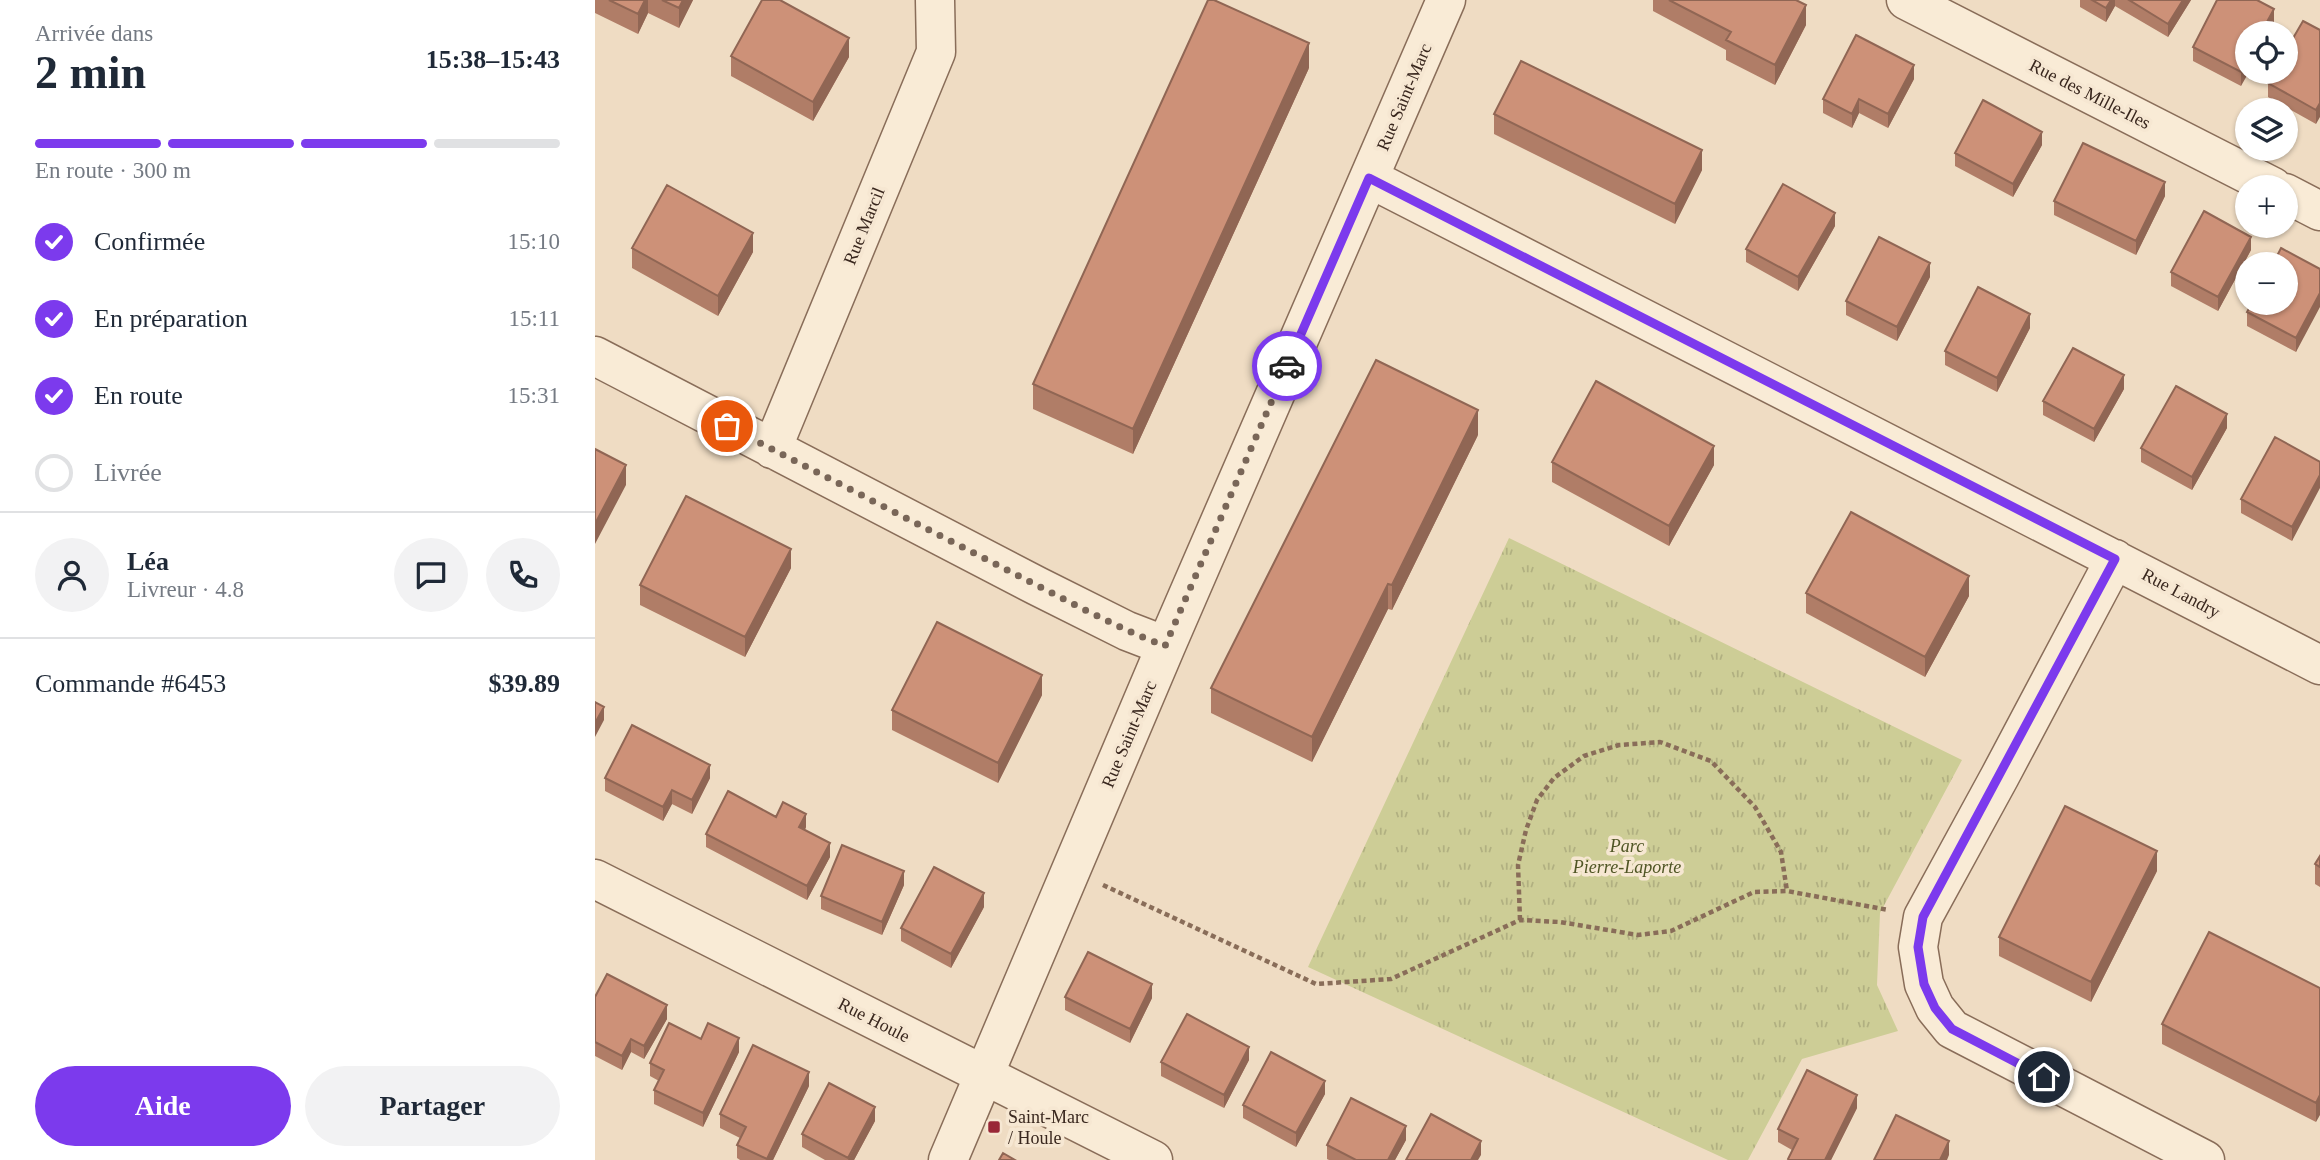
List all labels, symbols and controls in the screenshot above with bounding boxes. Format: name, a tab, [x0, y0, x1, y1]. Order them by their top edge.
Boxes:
text: Arrivée dans	[35, 21, 153, 46]
map controls	[2235, 21, 2298, 315]
button: locate	[2235, 21, 2298, 84]
street label: Rue Saint-Marc	[1372, 40, 1436, 154]
text: 15:38–15:43	[426, 45, 560, 74]
text: 2 min	[35, 47, 146, 98]
street label: Rue des Mille-Iles	[2026, 55, 2154, 133]
button: layers	[2235, 98, 2298, 161]
text: En route · 300 m	[35, 158, 191, 183]
button: +	[2235, 175, 2298, 238]
street label: Rue Marcil	[839, 184, 889, 268]
icon: check	[35, 223, 73, 261]
text: Confirmée	[94, 227, 205, 256]
text: 15:10	[508, 229, 560, 254]
button: −	[2235, 252, 2298, 315]
icon: check	[35, 300, 73, 338]
text: En préparation	[94, 304, 248, 333]
text: 15:11	[508, 306, 560, 331]
courier	[1252, 331, 1322, 401]
icon: car	[1268, 347, 1306, 385]
icon: check	[35, 377, 73, 415]
text: En route	[94, 381, 183, 410]
text: 15:31	[508, 383, 560, 408]
pin	[697, 396, 757, 456]
icon: bag	[708, 407, 746, 445]
text: Livrée	[94, 458, 162, 487]
button: person	[35, 538, 109, 612]
button: chat	[394, 538, 468, 612]
button: phone	[486, 538, 560, 612]
text: Léa	[127, 547, 169, 576]
street label: Rue Landry	[2139, 564, 2223, 622]
text: Livreur · 4.8	[127, 577, 244, 602]
text: Commande #6453	[35, 669, 226, 698]
text: $39.89	[489, 669, 560, 698]
street label: Rue Saint-Marc	[1097, 677, 1161, 791]
park label: Parc Pierre-Laporte	[1572, 836, 1681, 877]
street label: Rue Houle	[835, 994, 913, 1047]
pin	[2014, 1047, 2074, 1107]
icon: home	[2025, 1058, 2063, 1096]
button: Aide	[35, 1066, 291, 1146]
button: Partager	[305, 1066, 560, 1146]
place label: Saint-Marc / Houle	[1008, 1107, 1089, 1148]
marker: Saint-Marc / Houle	[986, 1119, 1002, 1135]

